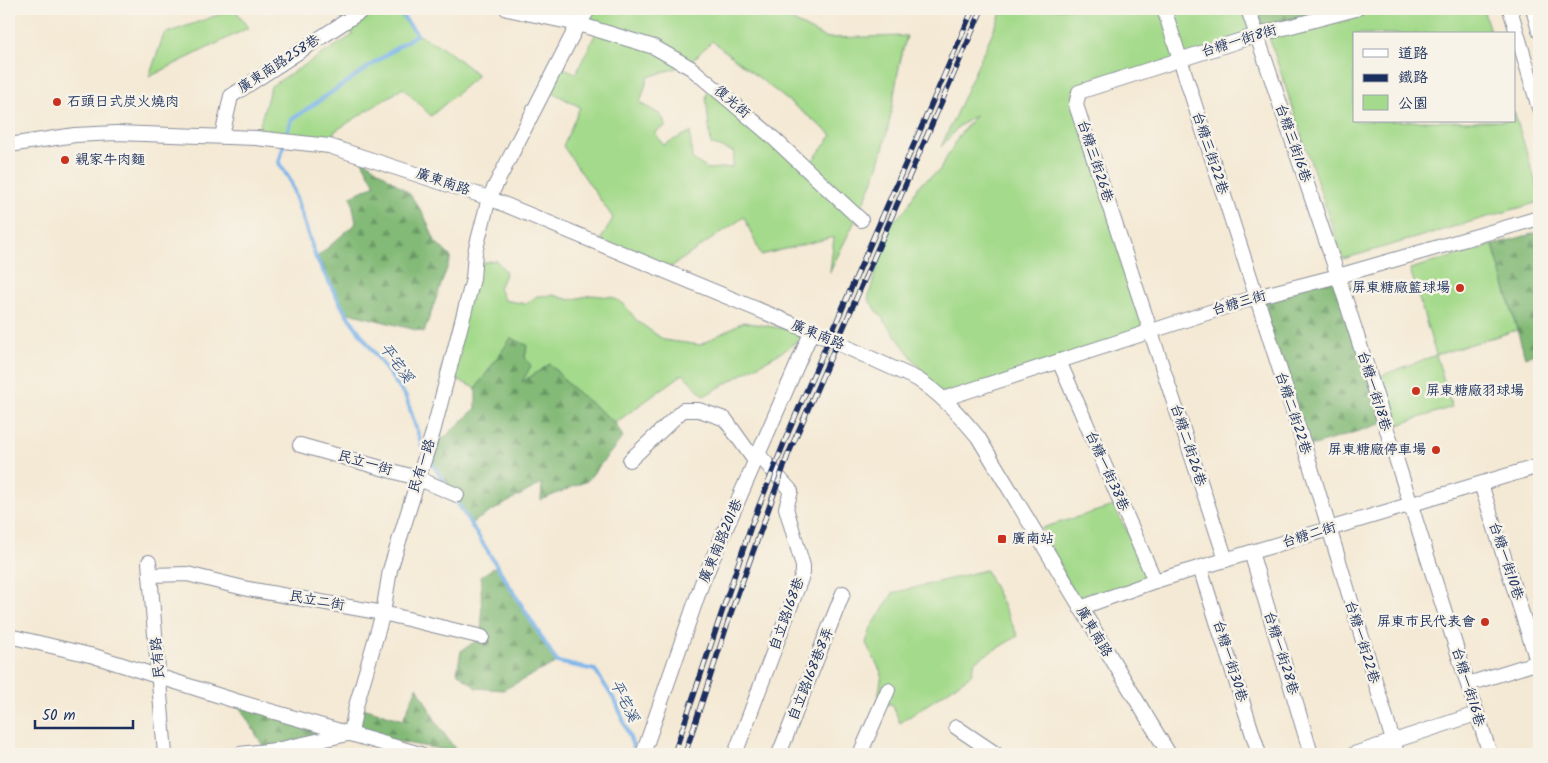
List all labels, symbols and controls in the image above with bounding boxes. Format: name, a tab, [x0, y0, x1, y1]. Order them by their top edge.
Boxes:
street label: 台糖一街8街	[1198, 19, 1280, 63]
street label: 廣東南路258巷	[234, 29, 325, 99]
legend	[1353, 32, 1516, 122]
text: 道路	[1398, 42, 1428, 66]
text: 鐵路	[1398, 66, 1428, 90]
street label: 復光街	[709, 80, 755, 124]
place label: 石頭日式炭火燒肉	[67, 91, 179, 113]
text: 公園	[1398, 92, 1428, 116]
marker: 石頭日式炭火燒肉	[51, 96, 63, 108]
street label: 台糖三街16巷	[1269, 101, 1317, 186]
street label: 台糖三街22巷	[1186, 109, 1234, 198]
street label: 台糖三街26巷	[1071, 117, 1119, 206]
place label: 親家牛肉麵	[75, 149, 145, 171]
marker: 親家牛肉麵	[59, 154, 71, 166]
street label: 廣東南路	[413, 162, 473, 202]
place label: 屏東糖廠籃球場	[1352, 277, 1450, 299]
marker: 屏東糖廠籃球場	[1454, 282, 1466, 294]
street label: 台糖三街	[1209, 285, 1269, 321]
street label: 廣東南路	[788, 314, 848, 356]
water label: 平宅溪	[373, 338, 420, 389]
street label: 台糖一街18巷	[1351, 348, 1397, 435]
street label: 台糖二街22巷	[1269, 369, 1317, 458]
place label: 屏東糖廠羽球場	[1426, 380, 1524, 402]
marker: 屏東糖廠羽球場	[1410, 385, 1422, 397]
street label: 台糖二街26巷	[1164, 401, 1212, 490]
street label: 台糖一街38巷	[1079, 427, 1135, 516]
street label: 民有一路	[403, 436, 441, 496]
place label: 屏東糖廠停車場	[1328, 439, 1426, 461]
marker: 屏東糖廠停車場	[1430, 444, 1442, 456]
street label: 民立一街	[335, 445, 395, 481]
street label: 廣東南路201巷	[693, 495, 749, 587]
street label: 台糖二街	[1279, 516, 1339, 554]
street label: 台糖一街10巷	[1483, 519, 1529, 604]
place label: 廣南站	[1012, 528, 1054, 550]
marker: 廣南站	[996, 533, 1008, 545]
street label: 自立路168巷	[764, 573, 811, 654]
street label: 民立二街	[288, 585, 346, 617]
street label: 台糖一街22巷	[1339, 598, 1385, 687]
street label: 廣東南路	[1070, 602, 1118, 662]
street label: 台糖一街28巷	[1258, 608, 1304, 699]
place label: 屏東市民代表會	[1377, 611, 1476, 633]
marker: 屏東市民代表會	[1479, 616, 1491, 628]
street label: 台糖一街30巷	[1207, 617, 1253, 706]
street label: 自立路168巷8弄	[782, 624, 840, 724]
street label: 民有路	[145, 636, 171, 680]
street label: 台糖一街16巷	[1445, 644, 1491, 730]
water label: 平宅溪	[603, 676, 645, 727]
scale bar	[35, 698, 132, 730]
text: 50 m	[42, 704, 76, 728]

